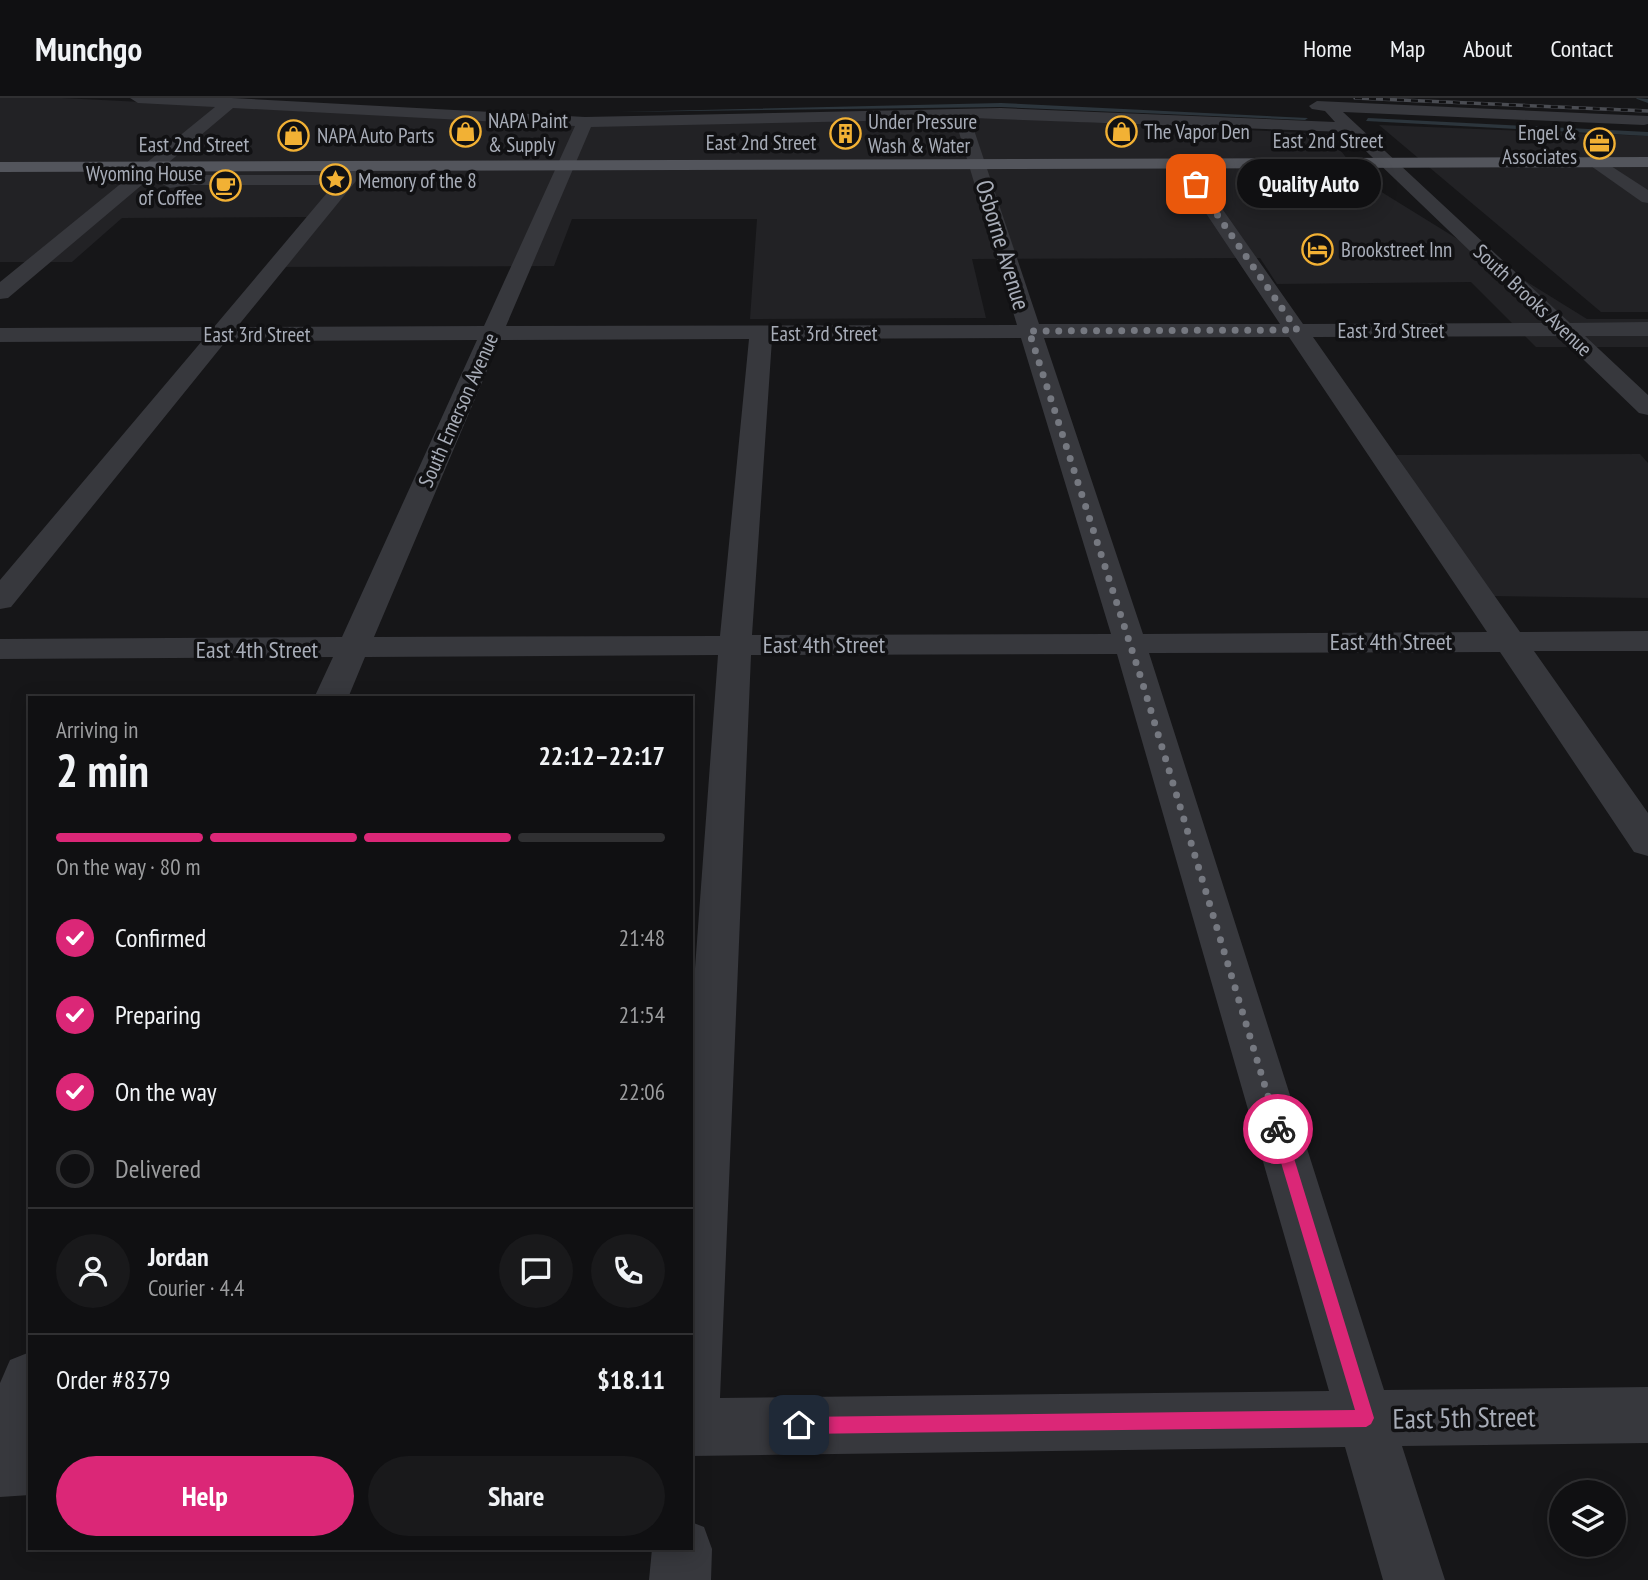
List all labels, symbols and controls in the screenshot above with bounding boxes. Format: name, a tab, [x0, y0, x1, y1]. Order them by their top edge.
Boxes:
text: Munchgo	[35, 27, 142, 70]
text: Home	[1303, 33, 1352, 64]
text: Map	[1390, 33, 1425, 64]
text: About	[1463, 33, 1512, 64]
text: Contact	[1550, 33, 1613, 64]
place label: NAPA Paint & Supply	[488, 107, 568, 158]
place label: Under Pressure Wash & Water	[868, 108, 977, 159]
shop icon: The Vapor Den	[1104, 114, 1138, 148]
shop icon: NAPA Paint & Supply	[448, 115, 482, 149]
building icon: Under Pressure Wash & Water	[828, 116, 862, 150]
shop icon: NAPA Auto Parts	[277, 118, 311, 152]
place label: The Vapor Den	[1144, 118, 1250, 145]
place label: Engel & Associates	[1502, 119, 1577, 170]
place label: NAPA Auto Parts	[317, 122, 434, 149]
street label: East 2nd Street	[1273, 127, 1383, 154]
office icon: Engel & Associates	[1583, 127, 1617, 161]
street label: East 2nd Street	[706, 129, 816, 156]
street label: East 2nd Street	[139, 131, 249, 158]
pin	[1166, 154, 1226, 214]
place label: Wyoming House of Coffee	[86, 160, 203, 211]
callout: Quality Auto	[1238, 160, 1382, 208]
place icon: Memory of the 8	[318, 163, 352, 197]
icon: bag	[1177, 165, 1215, 203]
place label: Memory of the 8	[358, 167, 477, 194]
cafe icon: Wyoming House of Coffee	[209, 168, 243, 202]
text: Quality Auto	[1259, 169, 1359, 198]
street label: Osborne Avenue	[969, 176, 1037, 314]
hotel icon: Brookstreet Inn	[1301, 232, 1335, 266]
place label: Brookstreet Inn	[1341, 236, 1452, 263]
street label: South Brooks Avenue	[1468, 238, 1598, 362]
street label: East 3rd Street	[1338, 317, 1445, 344]
street label: East 3rd Street	[771, 320, 878, 347]
street label: East 3rd Street	[204, 321, 311, 348]
street label: South Emerson Avenue	[412, 329, 504, 491]
street label: East 4th Street	[1330, 626, 1453, 657]
street label: East 4th Street	[763, 629, 886, 660]
street label: East 4th Street	[196, 634, 319, 665]
text: Arriving in	[56, 715, 138, 744]
text: 22:12–22:17	[538, 739, 665, 772]
text: 2 min	[56, 740, 149, 800]
text: On the way · 80 m	[56, 852, 200, 881]
icon: check	[56, 919, 94, 957]
text: Confirmed	[115, 921, 206, 954]
text: 21:48	[619, 923, 665, 952]
icon: check	[56, 996, 94, 1034]
text: Preparing	[115, 998, 201, 1031]
text: 21:54	[619, 1000, 665, 1029]
icon: check	[56, 1073, 94, 1111]
text: On the way	[115, 1075, 217, 1108]
text: 22:06	[619, 1077, 665, 1106]
courier	[1243, 1094, 1313, 1164]
icon: bike	[1259, 1110, 1297, 1148]
text: Delivered	[115, 1152, 201, 1185]
button: person	[56, 1234, 130, 1308]
button: chat	[499, 1234, 573, 1308]
button: phone	[591, 1234, 665, 1308]
text: Jordan	[148, 1240, 209, 1273]
text: Courier · 4.4	[148, 1273, 244, 1302]
text: Order #8379	[56, 1363, 171, 1396]
text: $18.11	[597, 1363, 665, 1396]
pin	[769, 1395, 829, 1455]
street label: East 5th Street	[1392, 1397, 1536, 1437]
icon: home	[780, 1406, 818, 1444]
button: Help	[56, 1456, 354, 1536]
button: Share	[368, 1456, 665, 1536]
map controls	[1549, 1480, 1626, 1557]
button: layers	[1549, 1480, 1626, 1557]

